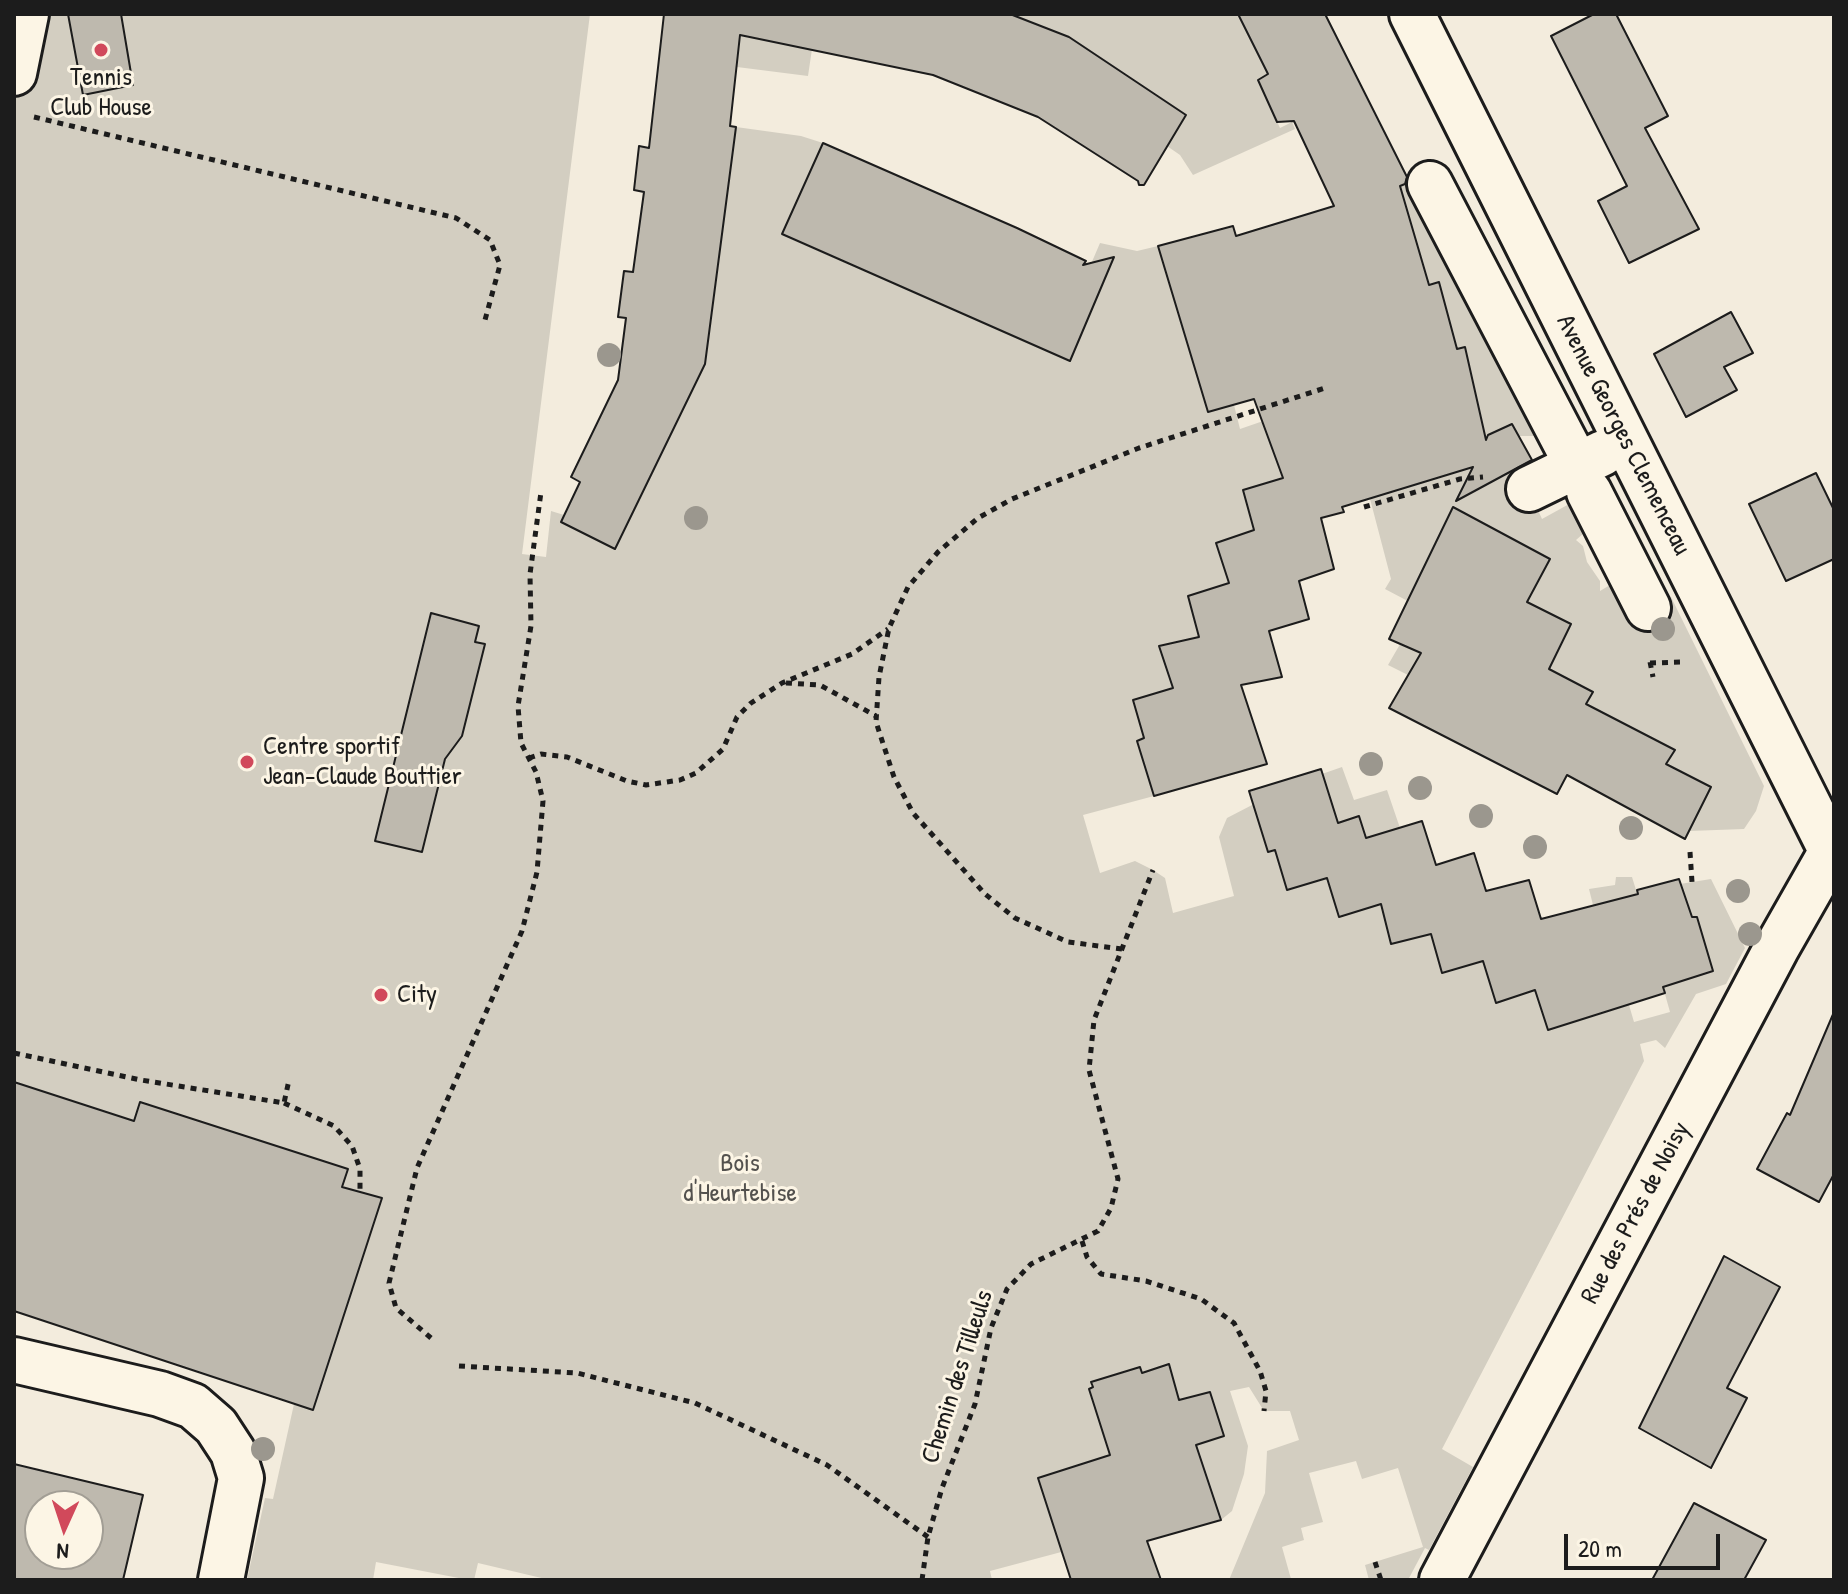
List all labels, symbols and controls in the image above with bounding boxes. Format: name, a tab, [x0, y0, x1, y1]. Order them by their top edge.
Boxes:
marker: Tennis Club House	[92, 41, 110, 59]
place label: Tennis Club House	[50, 62, 152, 124]
street label: Avenue Georges Clemenceau	[1549, 310, 1697, 560]
place label: Centre sportif Jean-Claude Bouttier	[263, 731, 462, 792]
marker: Centre sportif Jean-Claude Bouttier	[238, 753, 256, 771]
place label: City	[397, 979, 437, 1011]
marker: City	[372, 986, 390, 1004]
street label: Rue des Prés de Noisy	[1575, 1117, 1697, 1309]
park label: Bois d'Heurtebise	[683, 1148, 797, 1210]
street label: Chemin des Tilleuls	[915, 1287, 1001, 1467]
north arrow	[24, 1490, 104, 1570]
scale bar	[1568, 1518, 1724, 1568]
text: 20 m	[1578, 1532, 1622, 1564]
text: N	[56, 1537, 69, 1567]

